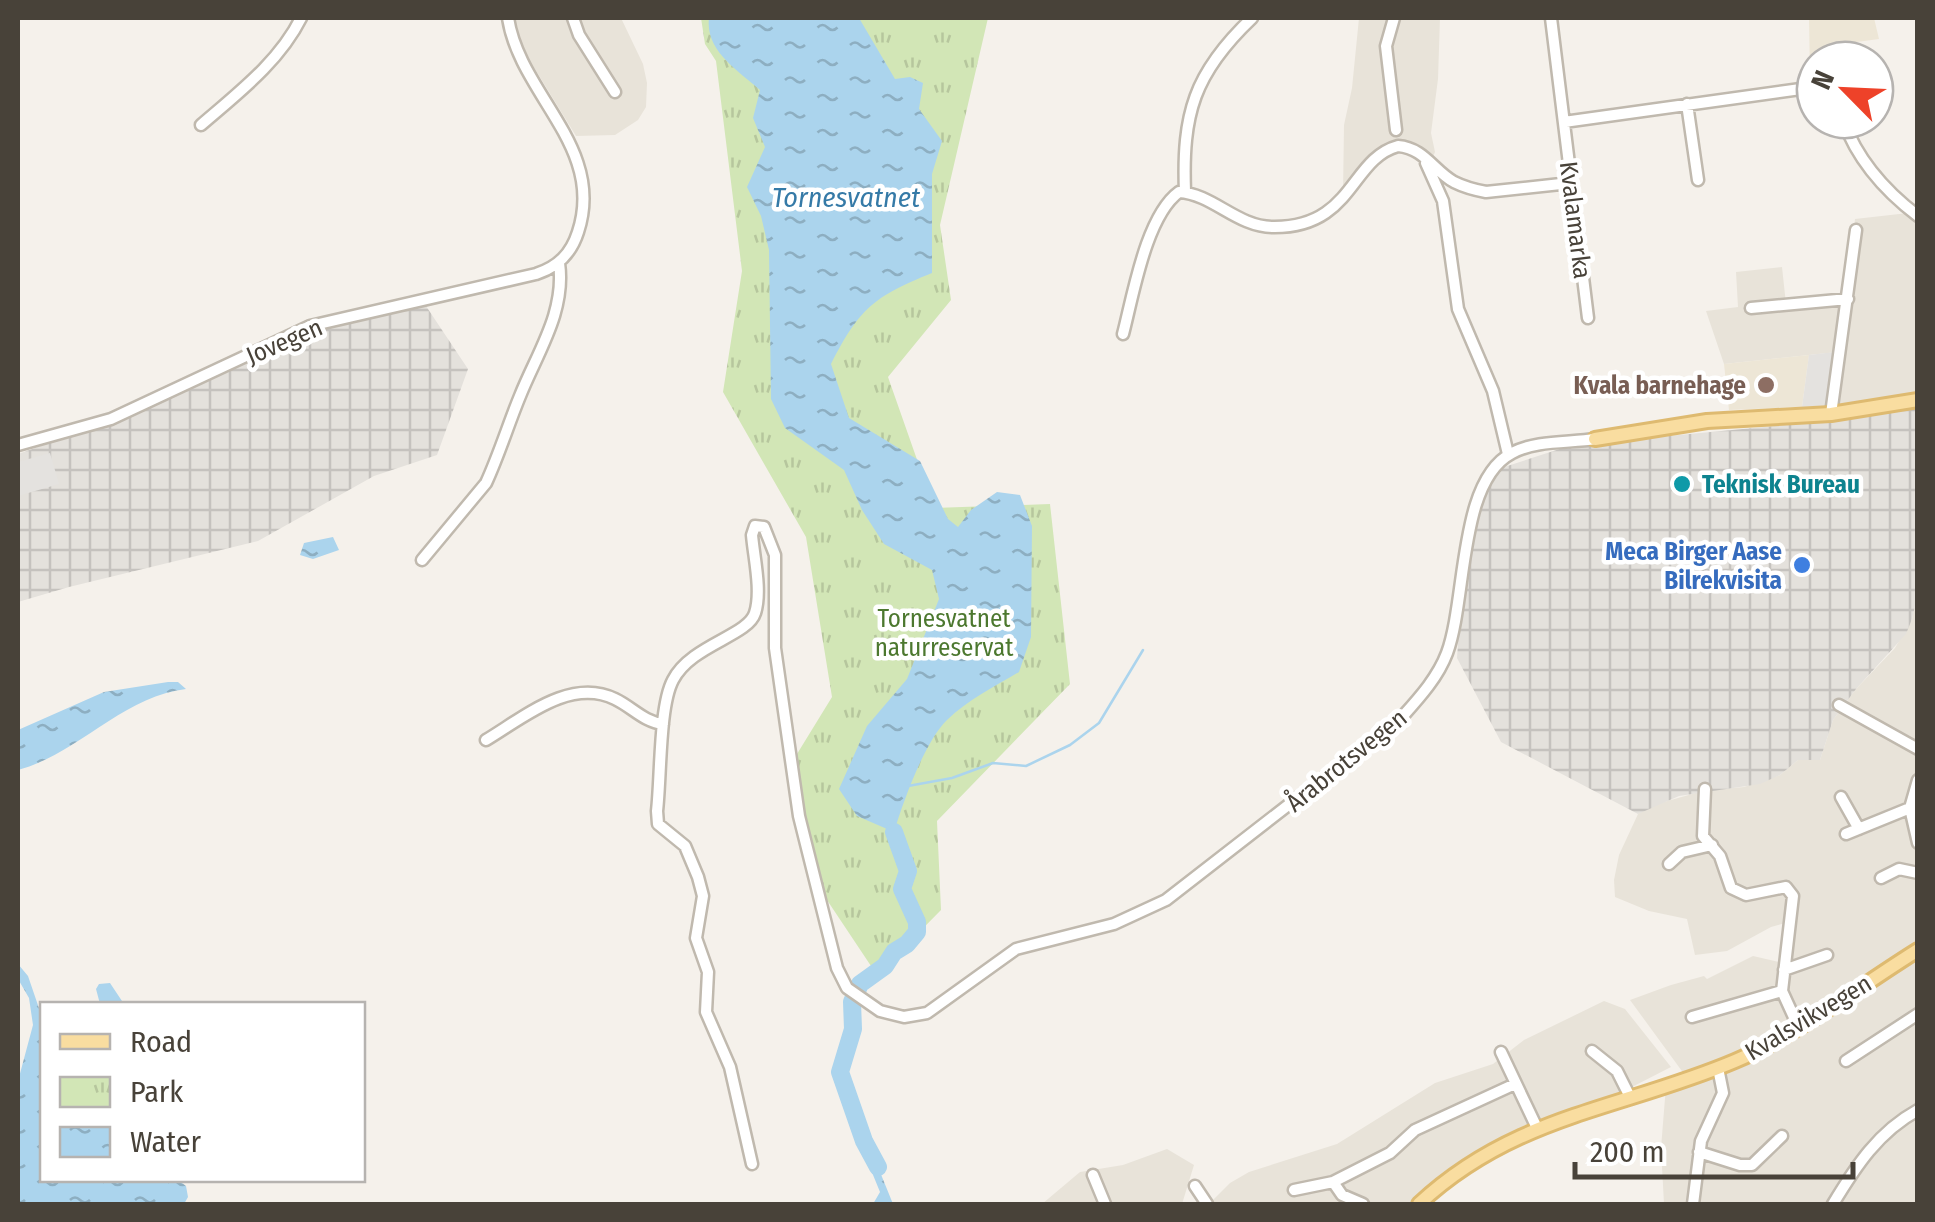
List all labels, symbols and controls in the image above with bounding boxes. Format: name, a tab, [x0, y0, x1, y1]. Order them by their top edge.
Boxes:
north arrow	[1795, 40, 1895, 140]
text: N	[1804, 66, 1841, 94]
street label: Kvalamarka	[1553, 160, 1597, 281]
water label: Tornesvatnet	[772, 181, 921, 214]
street label: Jovegen	[242, 312, 327, 371]
place label: Kvala barnehage	[1574, 371, 1746, 401]
marker: Kvala barnehage	[1755, 374, 1777, 396]
place label: Teknisk Bureau	[1702, 470, 1860, 500]
marker: Teknisk Bureau	[1671, 473, 1693, 495]
place label: Meca Birger Aase Bilrekvisita	[1605, 537, 1782, 596]
marker: Meca Birger Aase Bilrekvisita	[1791, 554, 1813, 576]
park label: Tornesvatnet naturreservat	[875, 604, 1014, 663]
street label: Årabrotsvegen	[1278, 701, 1413, 819]
street label: Kvalsvikvegen	[1740, 968, 1877, 1067]
legend	[40, 1002, 365, 1182]
text: Road	[130, 1024, 192, 1060]
text: Park	[130, 1074, 183, 1110]
scale bar	[1575, 1117, 1852, 1179]
text: Water	[130, 1124, 201, 1160]
text: 200 m	[1590, 1134, 1665, 1170]

